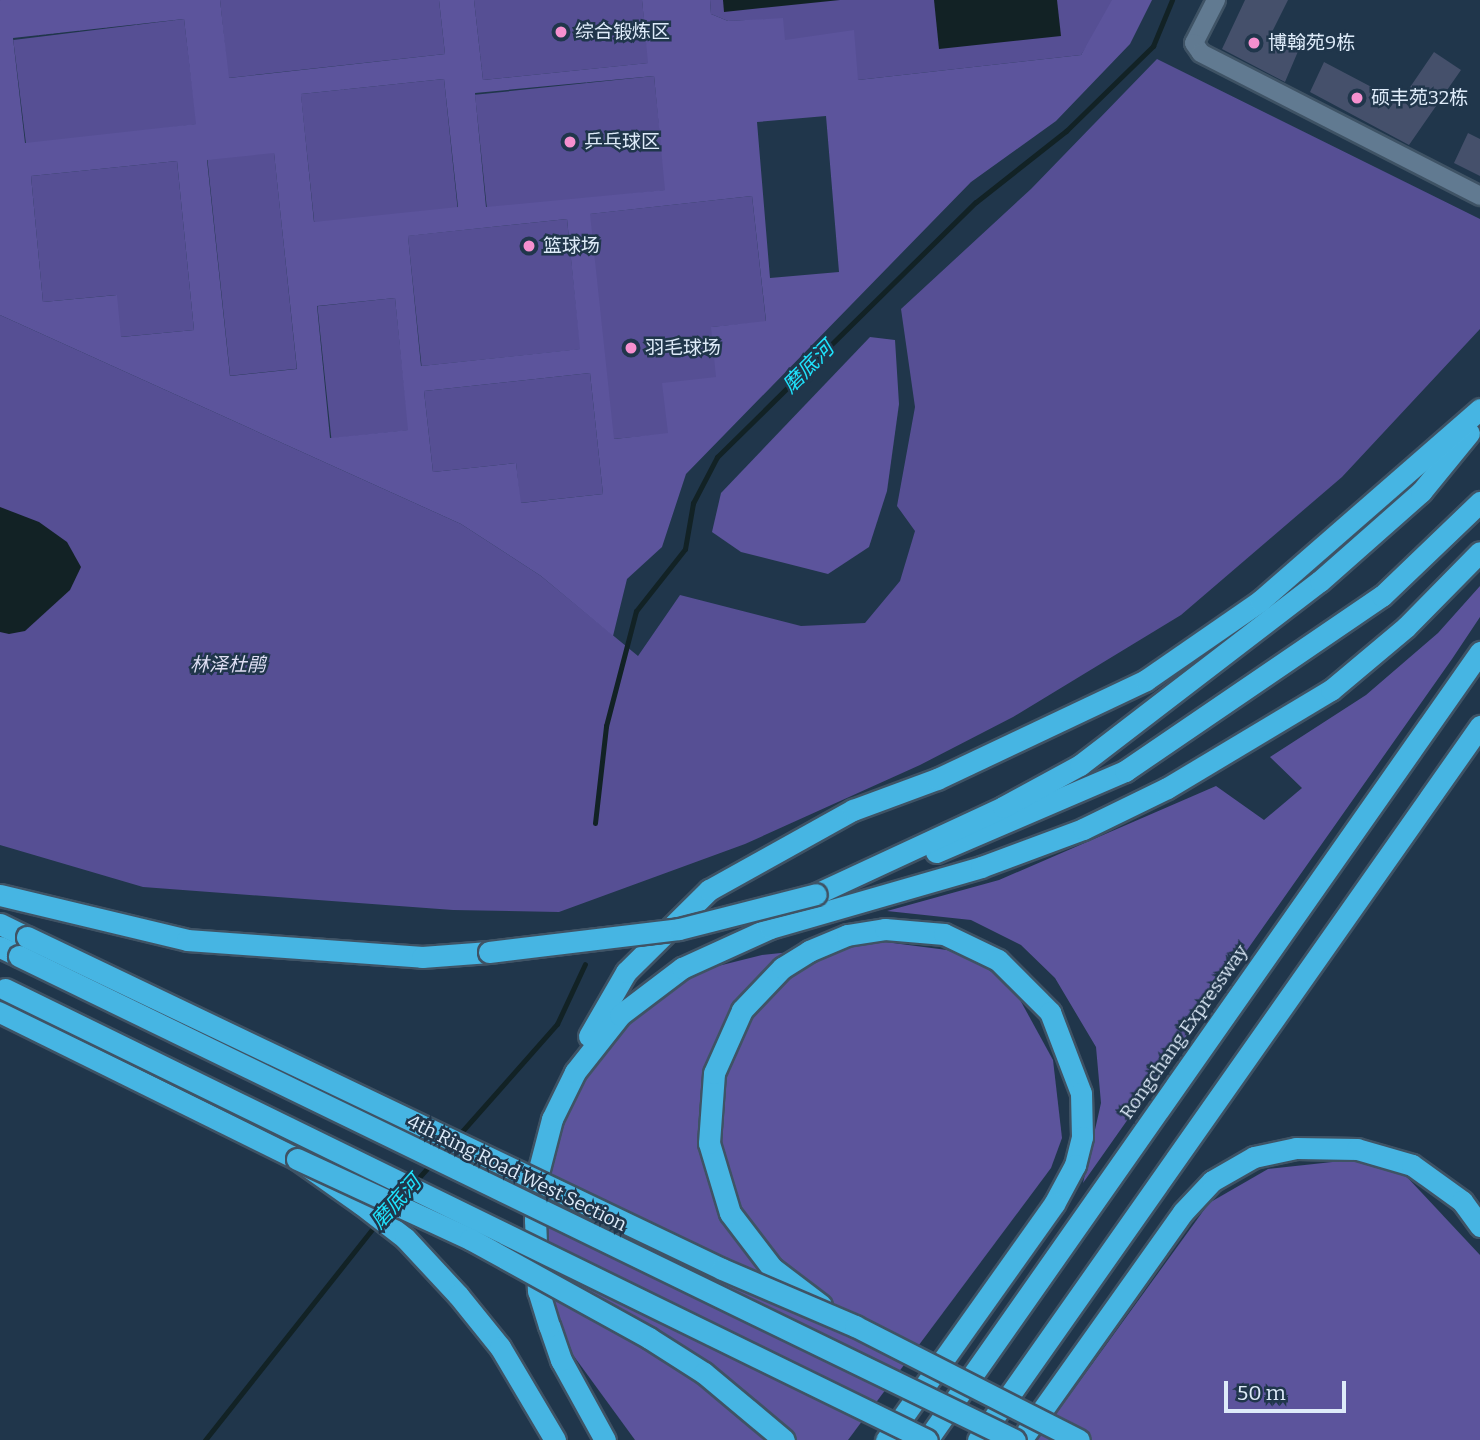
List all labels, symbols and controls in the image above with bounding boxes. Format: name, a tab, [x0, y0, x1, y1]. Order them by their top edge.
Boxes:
place label: 综合锻炼区	[575, 21, 670, 43]
marker: 综合锻炼区	[553, 24, 569, 40]
place label: 博翰苑9栋	[1268, 32, 1355, 54]
marker: 博翰苑9栋	[1246, 35, 1262, 51]
place label: 硕丰苑32栋	[1371, 87, 1468, 109]
marker: 硕丰苑32栋	[1349, 90, 1365, 106]
place label: 乒乓球区	[584, 131, 660, 153]
marker: 乒乓球区	[562, 134, 578, 150]
place label: 篮球场	[543, 235, 600, 257]
marker: 篮球场	[521, 238, 537, 254]
water label: 磨底河	[777, 336, 839, 398]
place label: 羽毛球场	[645, 337, 721, 359]
marker: 羽毛球场	[623, 340, 639, 356]
park label: 林泽杜鹃	[190, 654, 266, 676]
street label: Rongchang Expressway	[1115, 941, 1253, 1123]
street label: 4th Ring Road West Section	[404, 1110, 630, 1236]
water label: 磨底河	[366, 1170, 426, 1234]
scale bar	[1228, 1366, 1350, 1410]
text: 50 m	[1237, 1380, 1286, 1406]

